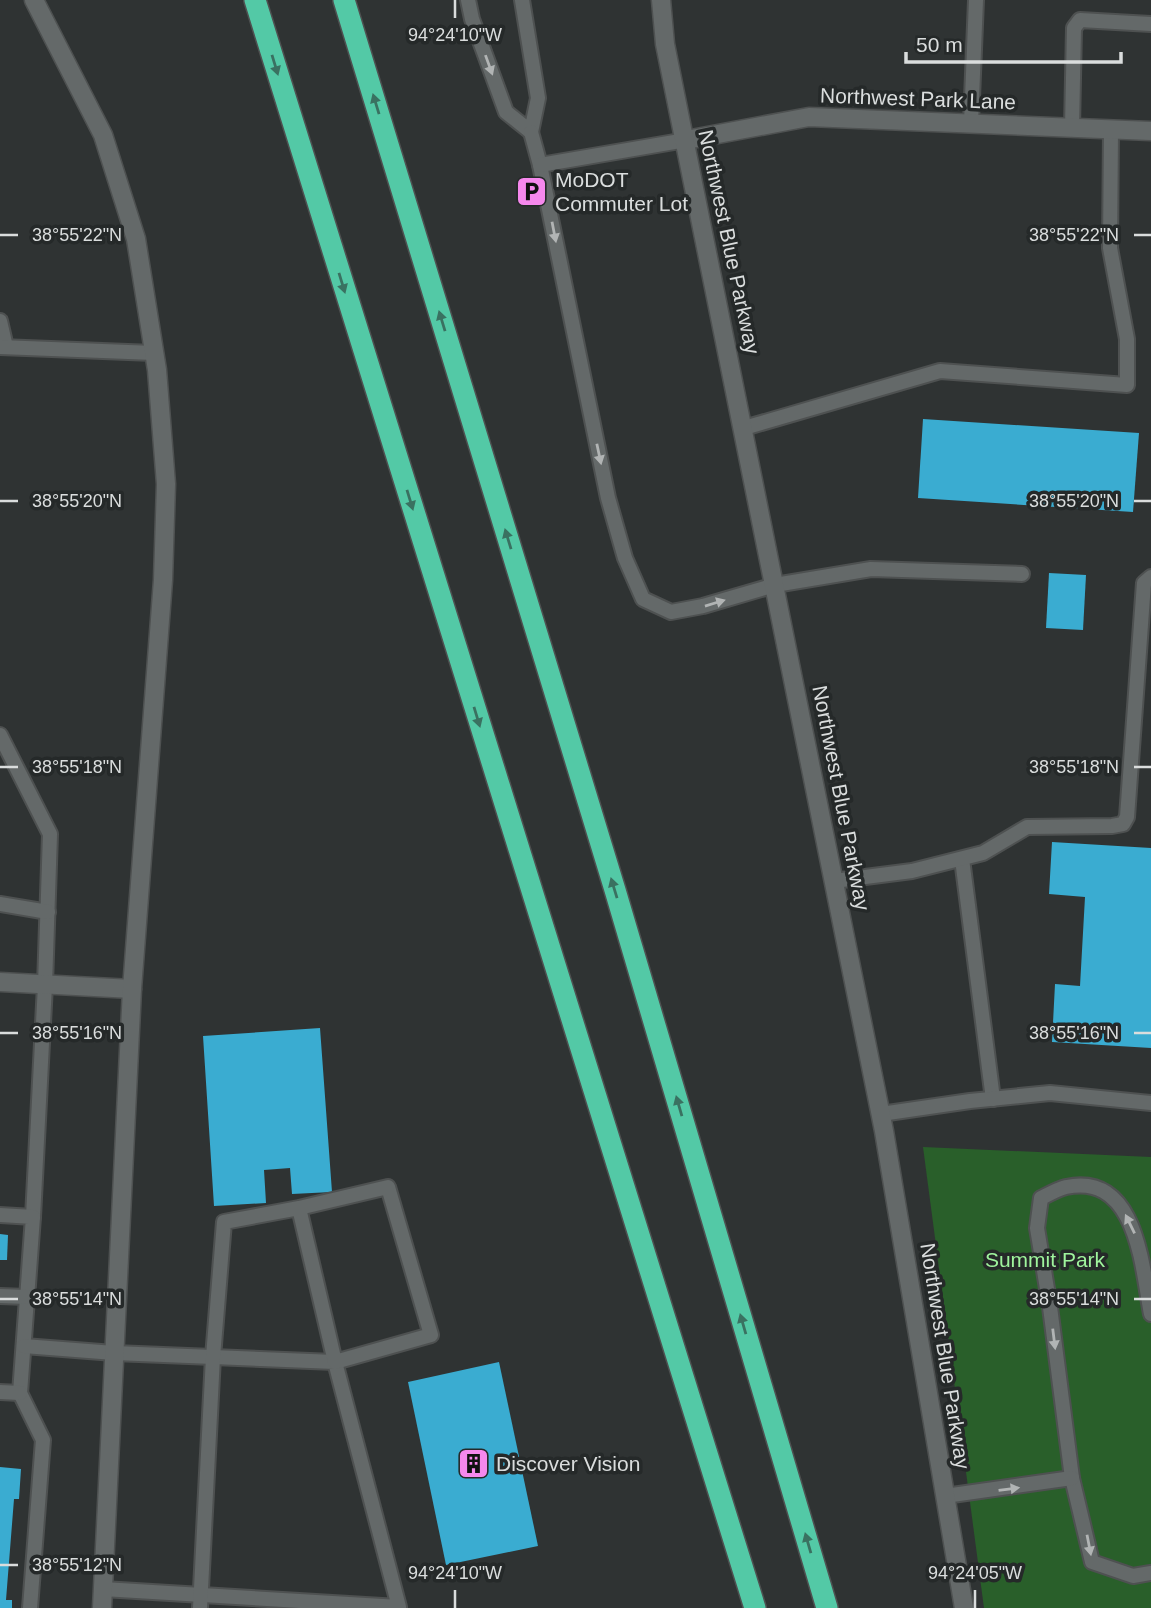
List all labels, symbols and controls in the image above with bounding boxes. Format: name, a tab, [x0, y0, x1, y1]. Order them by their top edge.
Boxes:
scale bar	[906, 21, 1121, 65]
text: 94°24'10"W	[408, 25, 502, 45]
text: 50 m	[916, 33, 963, 56]
one-way arrow	[483, 54, 494, 75]
one-way arrow	[270, 55, 281, 76]
street label: Northwest Park Lane	[820, 84, 1016, 113]
one-way arrow	[370, 93, 380, 114]
street label: Northwest Blue Parkway	[694, 128, 765, 357]
place label: MoDOT Commuter Lot	[555, 168, 688, 215]
parking icon: MoDOT Commuter Lot	[515, 175, 549, 209]
one-way arrow	[548, 221, 559, 243]
text: 38°55'22"N	[32, 225, 122, 245]
text: 38°55'22"N	[1029, 225, 1119, 245]
one-way arrow	[337, 272, 348, 293]
one-way arrow	[436, 311, 447, 332]
one-way arrow	[594, 443, 605, 465]
one-way arrow	[405, 490, 415, 511]
text: 38°55'20"N	[32, 491, 122, 511]
text: 38°55'20"N	[1029, 491, 1119, 511]
one-way arrow	[503, 528, 513, 549]
one-way arrow	[705, 597, 726, 607]
street label: Northwest Blue Parkway	[808, 683, 875, 913]
one-way arrow	[473, 707, 483, 728]
text: 38°55'18"N	[32, 757, 122, 777]
text: 38°55'18"N	[1029, 757, 1119, 777]
one-way arrow	[609, 877, 619, 898]
text: 38°55'16"N	[32, 1023, 122, 1043]
text: 38°55'16"N	[1029, 1023, 1119, 1043]
one-way arrow	[673, 1095, 683, 1116]
one-way arrow	[1124, 1214, 1136, 1234]
street label: Northwest Blue Parkway	[916, 1241, 975, 1471]
park label: Summit Park	[985, 1248, 1106, 1271]
text: 38°55'14"N	[32, 1289, 122, 1309]
text: 38°55'14"N	[1029, 1289, 1119, 1309]
one-way arrow	[738, 1314, 748, 1335]
one-way arrow	[1049, 1329, 1060, 1351]
building icon: Discover Vision	[456, 1447, 490, 1481]
place label: Discover Vision	[496, 1452, 640, 1475]
one-way arrow	[998, 1483, 1020, 1494]
one-way arrow	[802, 1532, 812, 1553]
one-way arrow	[1083, 1534, 1094, 1556]
text: 38°55'12"N	[32, 1555, 122, 1575]
text: 94°24'10"W	[408, 1563, 502, 1583]
text: 94°24'05"W	[928, 1563, 1022, 1583]

